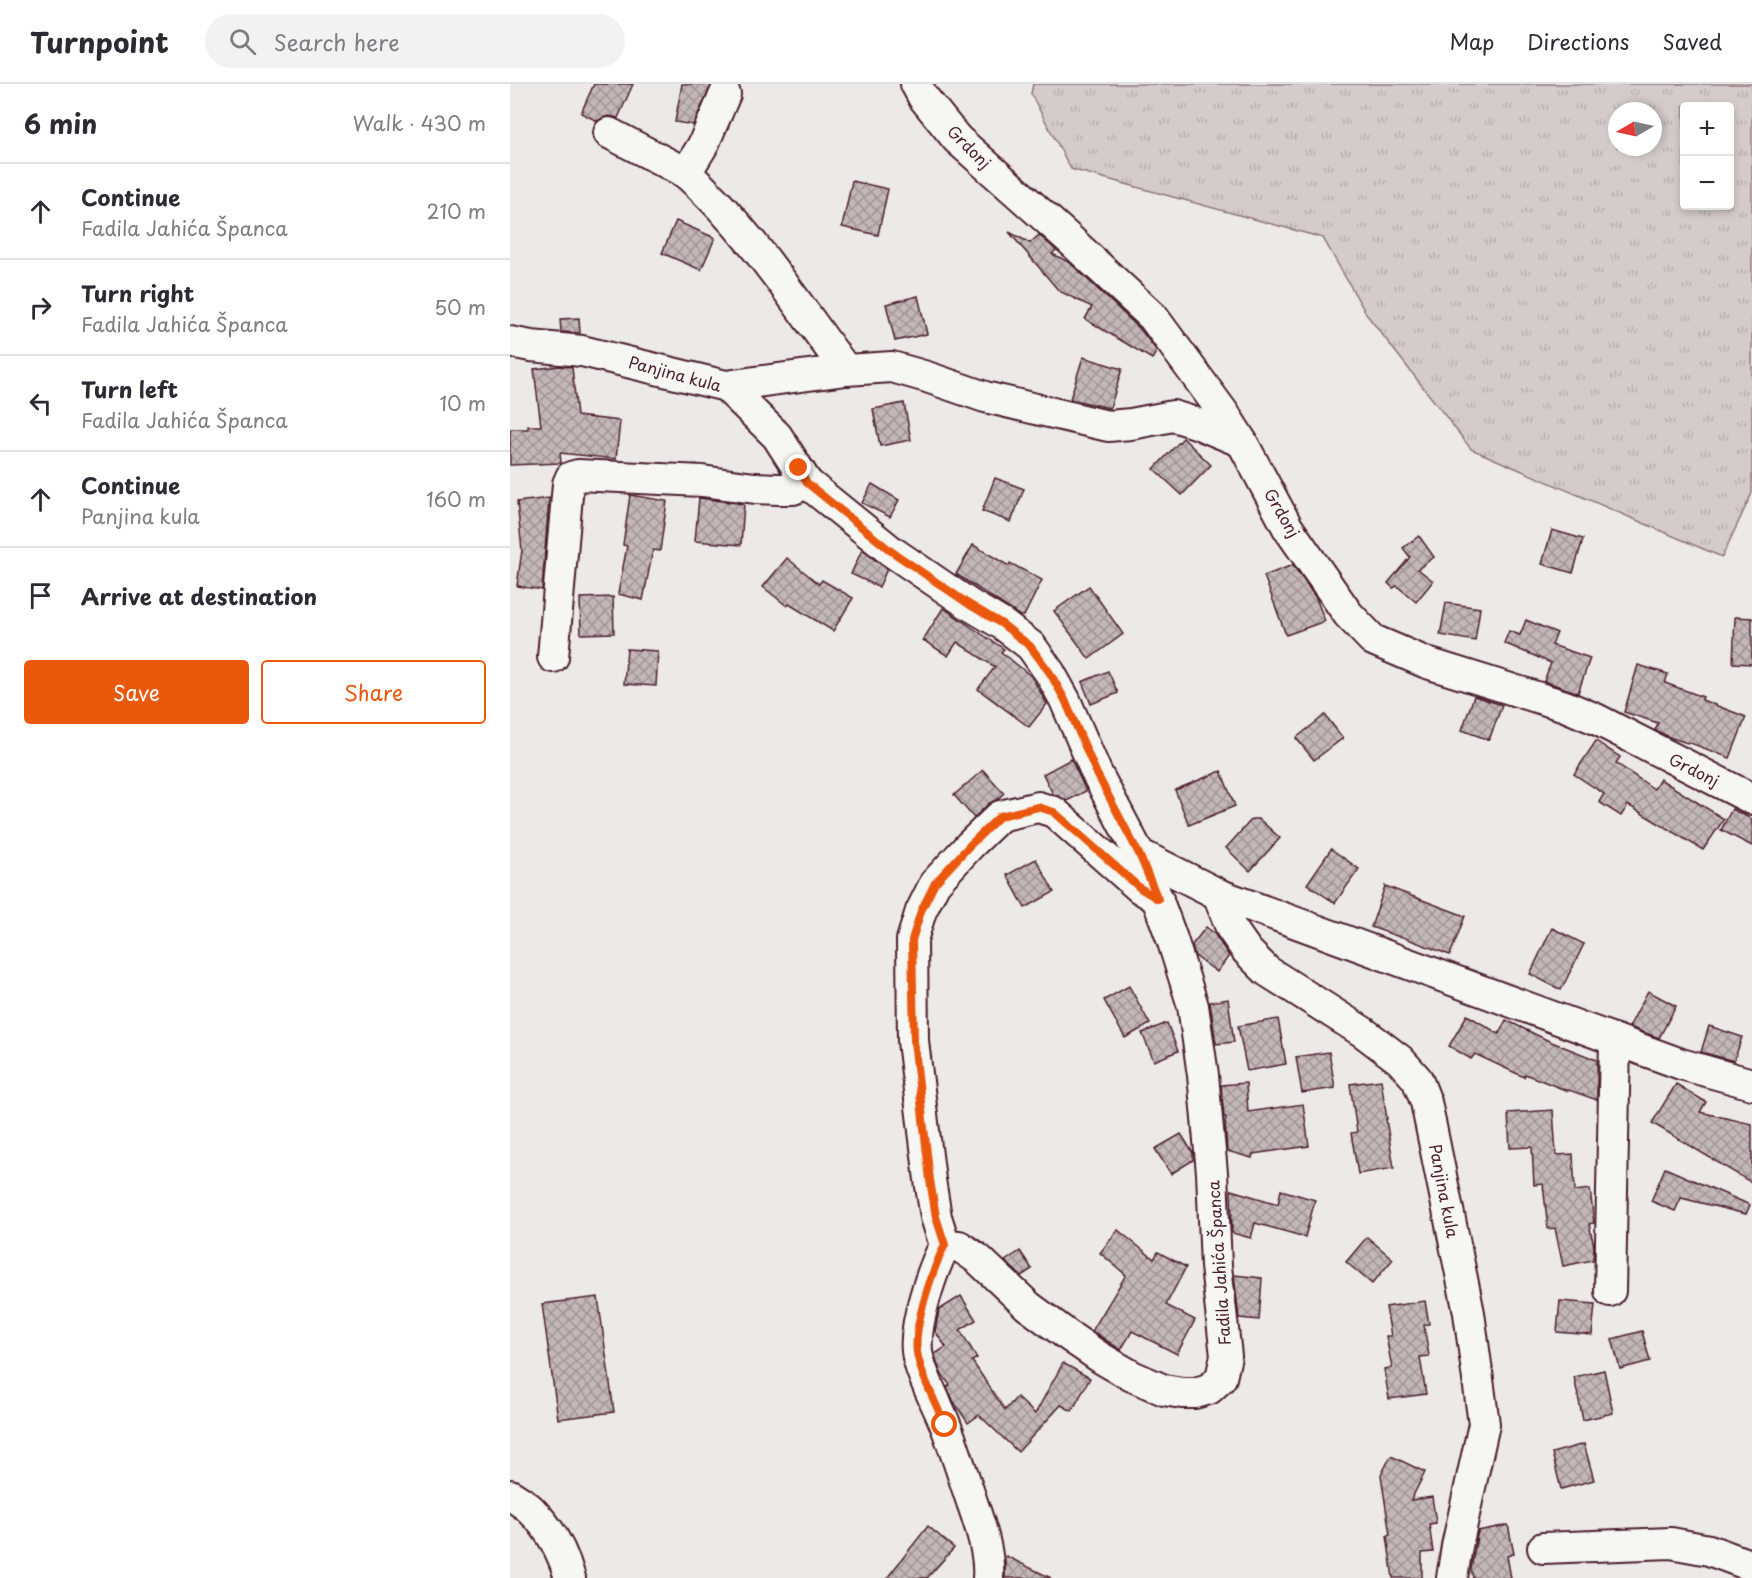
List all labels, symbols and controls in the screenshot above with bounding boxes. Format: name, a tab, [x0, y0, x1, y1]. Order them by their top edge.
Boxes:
search box	[205, 14, 625, 68]
text: Turnpoint	[30, 20, 169, 63]
icon: search	[226, 25, 259, 58]
text: Search here	[274, 25, 400, 58]
text: Map	[1449, 25, 1494, 57]
text: Directions	[1527, 25, 1629, 57]
text: Saved	[1662, 25, 1722, 57]
north arrow	[1608, 102, 1662, 156]
map controls	[1680, 102, 1734, 210]
button: +	[1680, 102, 1734, 156]
text: 6 min	[24, 104, 97, 143]
text: Walk · 430 m	[353, 108, 486, 138]
street label: Grdonj	[942, 119, 997, 174]
button: −	[1680, 156, 1734, 210]
text: Continue	[81, 180, 180, 213]
icon: ahead	[24, 195, 57, 228]
text: 210 m	[427, 196, 486, 226]
text: Fadila Jahića Španca	[81, 213, 288, 243]
text: Turn right	[81, 276, 194, 309]
icon: right	[24, 291, 57, 324]
text: 50 m	[434, 292, 486, 322]
text: Fadila Jahića Španca	[81, 309, 288, 339]
street label: Panjina kula	[626, 349, 724, 397]
text: Turn left	[81, 372, 178, 405]
icon: left	[24, 387, 57, 420]
text: 10 m	[439, 388, 486, 418]
text: Fadila Jahića Španca	[81, 405, 288, 435]
route end	[785, 454, 811, 480]
text: Continue	[81, 468, 180, 501]
icon: ahead	[24, 483, 57, 516]
street label: Grdonj	[1259, 483, 1307, 542]
text: 160 m	[426, 484, 486, 514]
text: Panjina kula	[81, 501, 200, 531]
icon: arrive	[24, 579, 57, 612]
text: Arrive at destination	[81, 579, 317, 612]
button: Save	[24, 660, 249, 724]
button: Share	[261, 660, 486, 724]
street label: Grdonj	[1665, 746, 1724, 792]
street label: Panjina kula	[1424, 1142, 1466, 1240]
street label: Fadila Jahića Španca	[1200, 1180, 1236, 1346]
route start	[931, 1411, 957, 1437]

